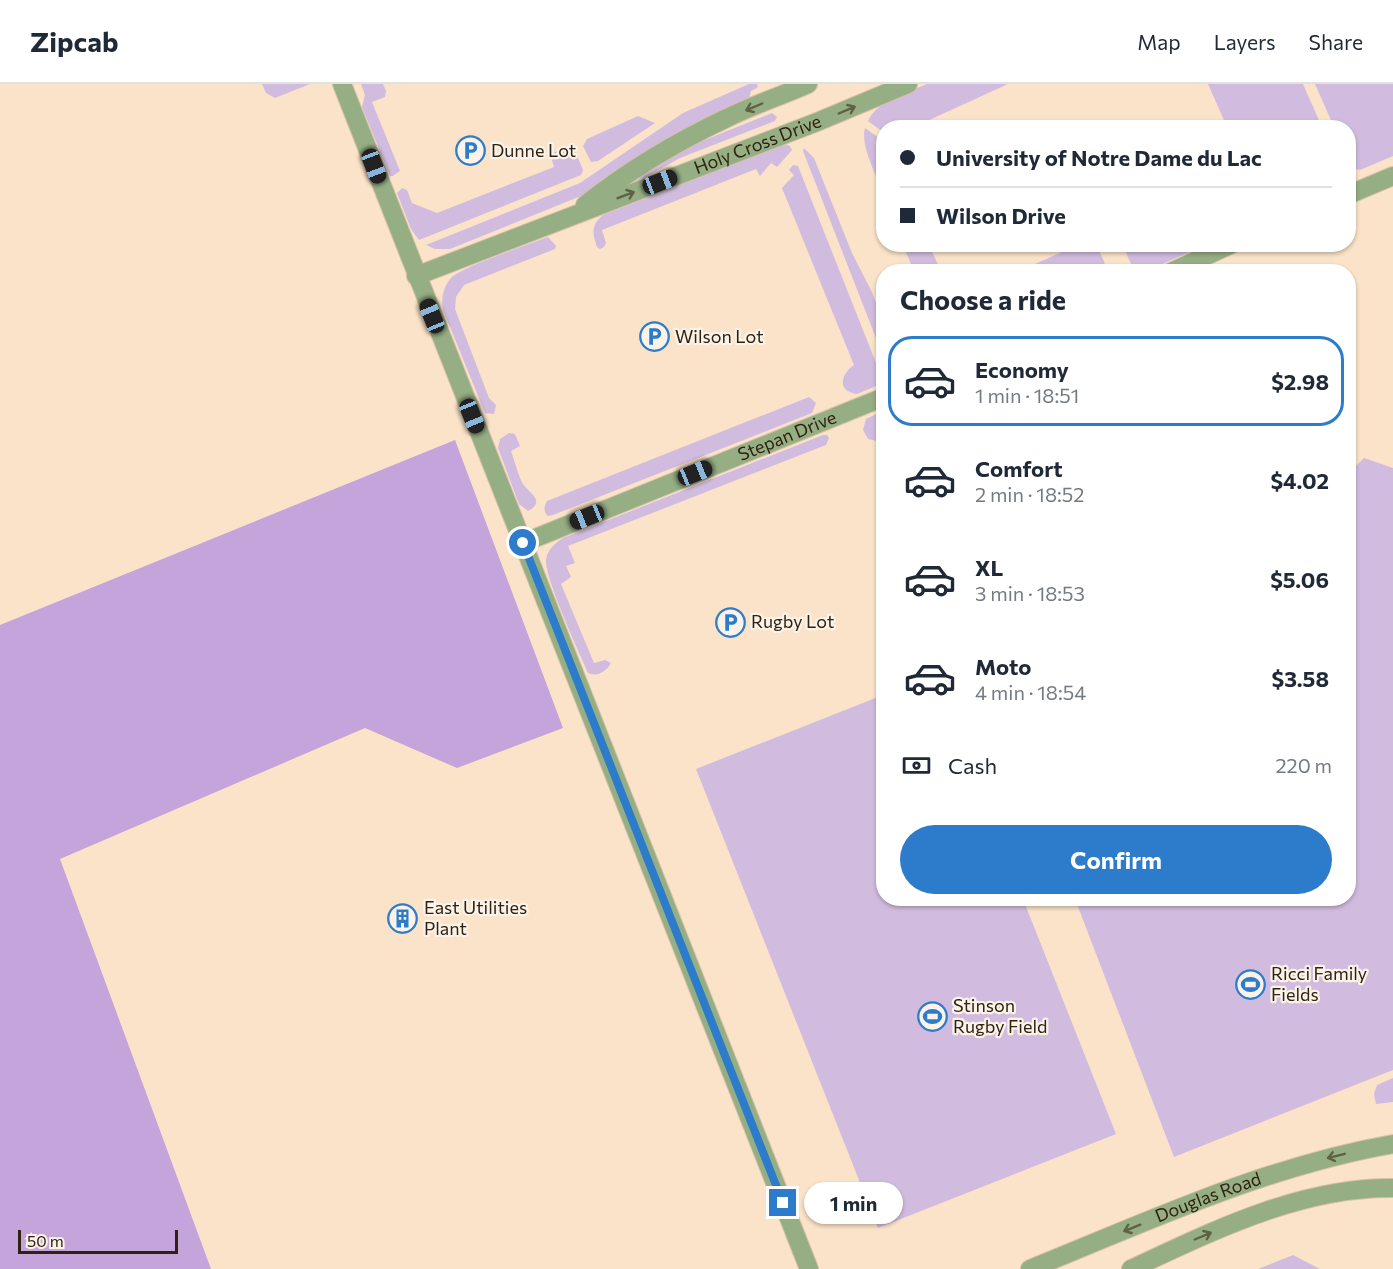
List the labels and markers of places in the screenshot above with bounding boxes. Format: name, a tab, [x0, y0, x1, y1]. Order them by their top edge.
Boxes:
parking icon: Dunne Lot	[454, 135, 486, 167]
place label: Dunne Lot	[491, 139, 576, 161]
parking icon: Wilson Lot	[638, 321, 670, 353]
place label: Wilson Lot	[675, 325, 764, 347]
parking icon: Rugby Lot	[714, 606, 746, 638]
place label: Rugby Lot	[751, 610, 834, 632]
place label: East Utilities Plant	[424, 896, 527, 939]
building icon: East Utilities Plant	[387, 902, 419, 934]
place label: Ricci Family Fields	[1271, 962, 1367, 1005]
sports icon: Ricci Family Fields	[1234, 968, 1266, 1000]
place label: Stinson Rugby Field	[953, 994, 1047, 1037]
sports icon: Stinson Rugby Field	[916, 1000, 948, 1032]

